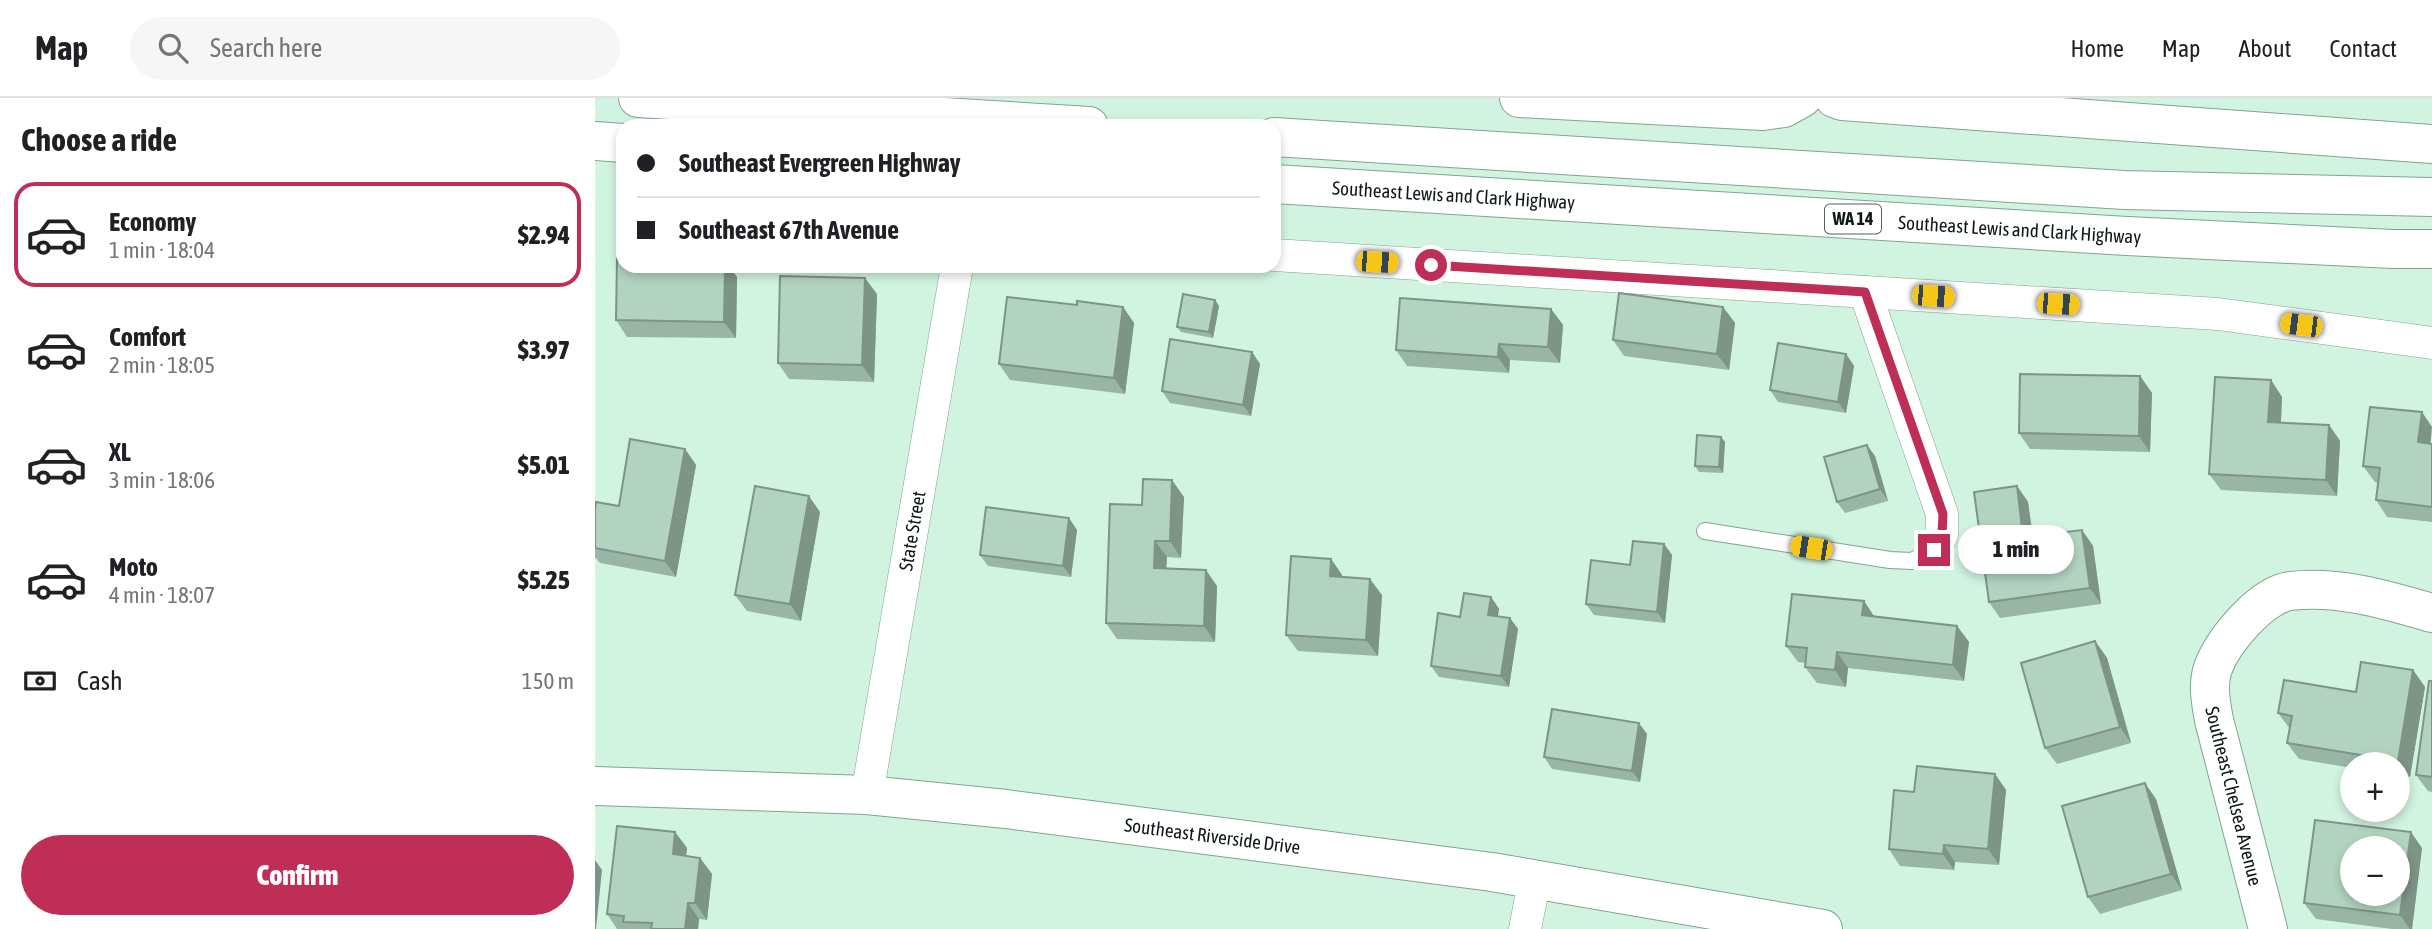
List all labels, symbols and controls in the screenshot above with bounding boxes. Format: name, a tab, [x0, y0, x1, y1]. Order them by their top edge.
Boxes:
search box	[130, 17, 620, 80]
text: Map	[35, 29, 88, 67]
icon: search	[154, 29, 192, 67]
text: Search here	[210, 33, 322, 63]
text: Home	[2070, 35, 2124, 62]
text: Map	[2162, 35, 2200, 62]
text: About	[2238, 35, 2291, 62]
text: Contact	[2329, 35, 2397, 62]
text: Choose a ride	[21, 121, 177, 158]
text: Southeast Evergreen Highway	[679, 148, 961, 178]
street label: Southeast Lewis and Clark Highway	[1332, 177, 1576, 213]
icon: car	[25, 203, 88, 266]
road number: WA 14	[1825, 204, 1881, 234]
text: Economy	[109, 207, 196, 237]
street label: Southeast Lewis and Clark Highway	[1898, 211, 2142, 248]
text: Southeast 67th Avenue	[679, 215, 899, 245]
text: $2.94	[518, 220, 570, 250]
text: 1 min · 18:04	[109, 237, 215, 263]
route start	[1415, 249, 1447, 281]
car	[1356, 250, 1399, 274]
car	[1912, 284, 1955, 308]
car	[2037, 292, 2080, 316]
car	[2279, 312, 2324, 338]
icon: car	[25, 318, 88, 381]
text: Comfort	[109, 322, 186, 352]
text: $3.97	[518, 335, 570, 365]
text: 2 min · 18:05	[109, 352, 215, 378]
icon: car	[25, 433, 88, 496]
text: XL	[109, 437, 131, 467]
text: $5.01	[518, 450, 570, 480]
text: 3 min · 18:06	[109, 467, 215, 493]
street label: State Street	[894, 489, 930, 572]
callout: 1 min	[1959, 526, 2074, 574]
car	[1789, 534, 1834, 562]
route end	[1918, 534, 1950, 566]
text: 1 min	[1993, 536, 2039, 562]
icon: car	[25, 548, 88, 611]
text: Moto	[109, 552, 158, 582]
text: $5.25	[518, 565, 570, 595]
text: 4 min · 18:07	[109, 582, 215, 608]
icon: cash	[21, 662, 59, 700]
text: Cash	[77, 666, 123, 696]
text: 150 m	[522, 668, 574, 694]
street label: Southeast Chelsea Avenue	[2201, 704, 2267, 888]
map controls	[2340, 752, 2410, 906]
button: +	[2340, 752, 2410, 822]
street label: Southeast Riverside Drive	[1123, 813, 1302, 858]
button: Confirm	[21, 835, 574, 915]
button: −	[2340, 836, 2410, 906]

